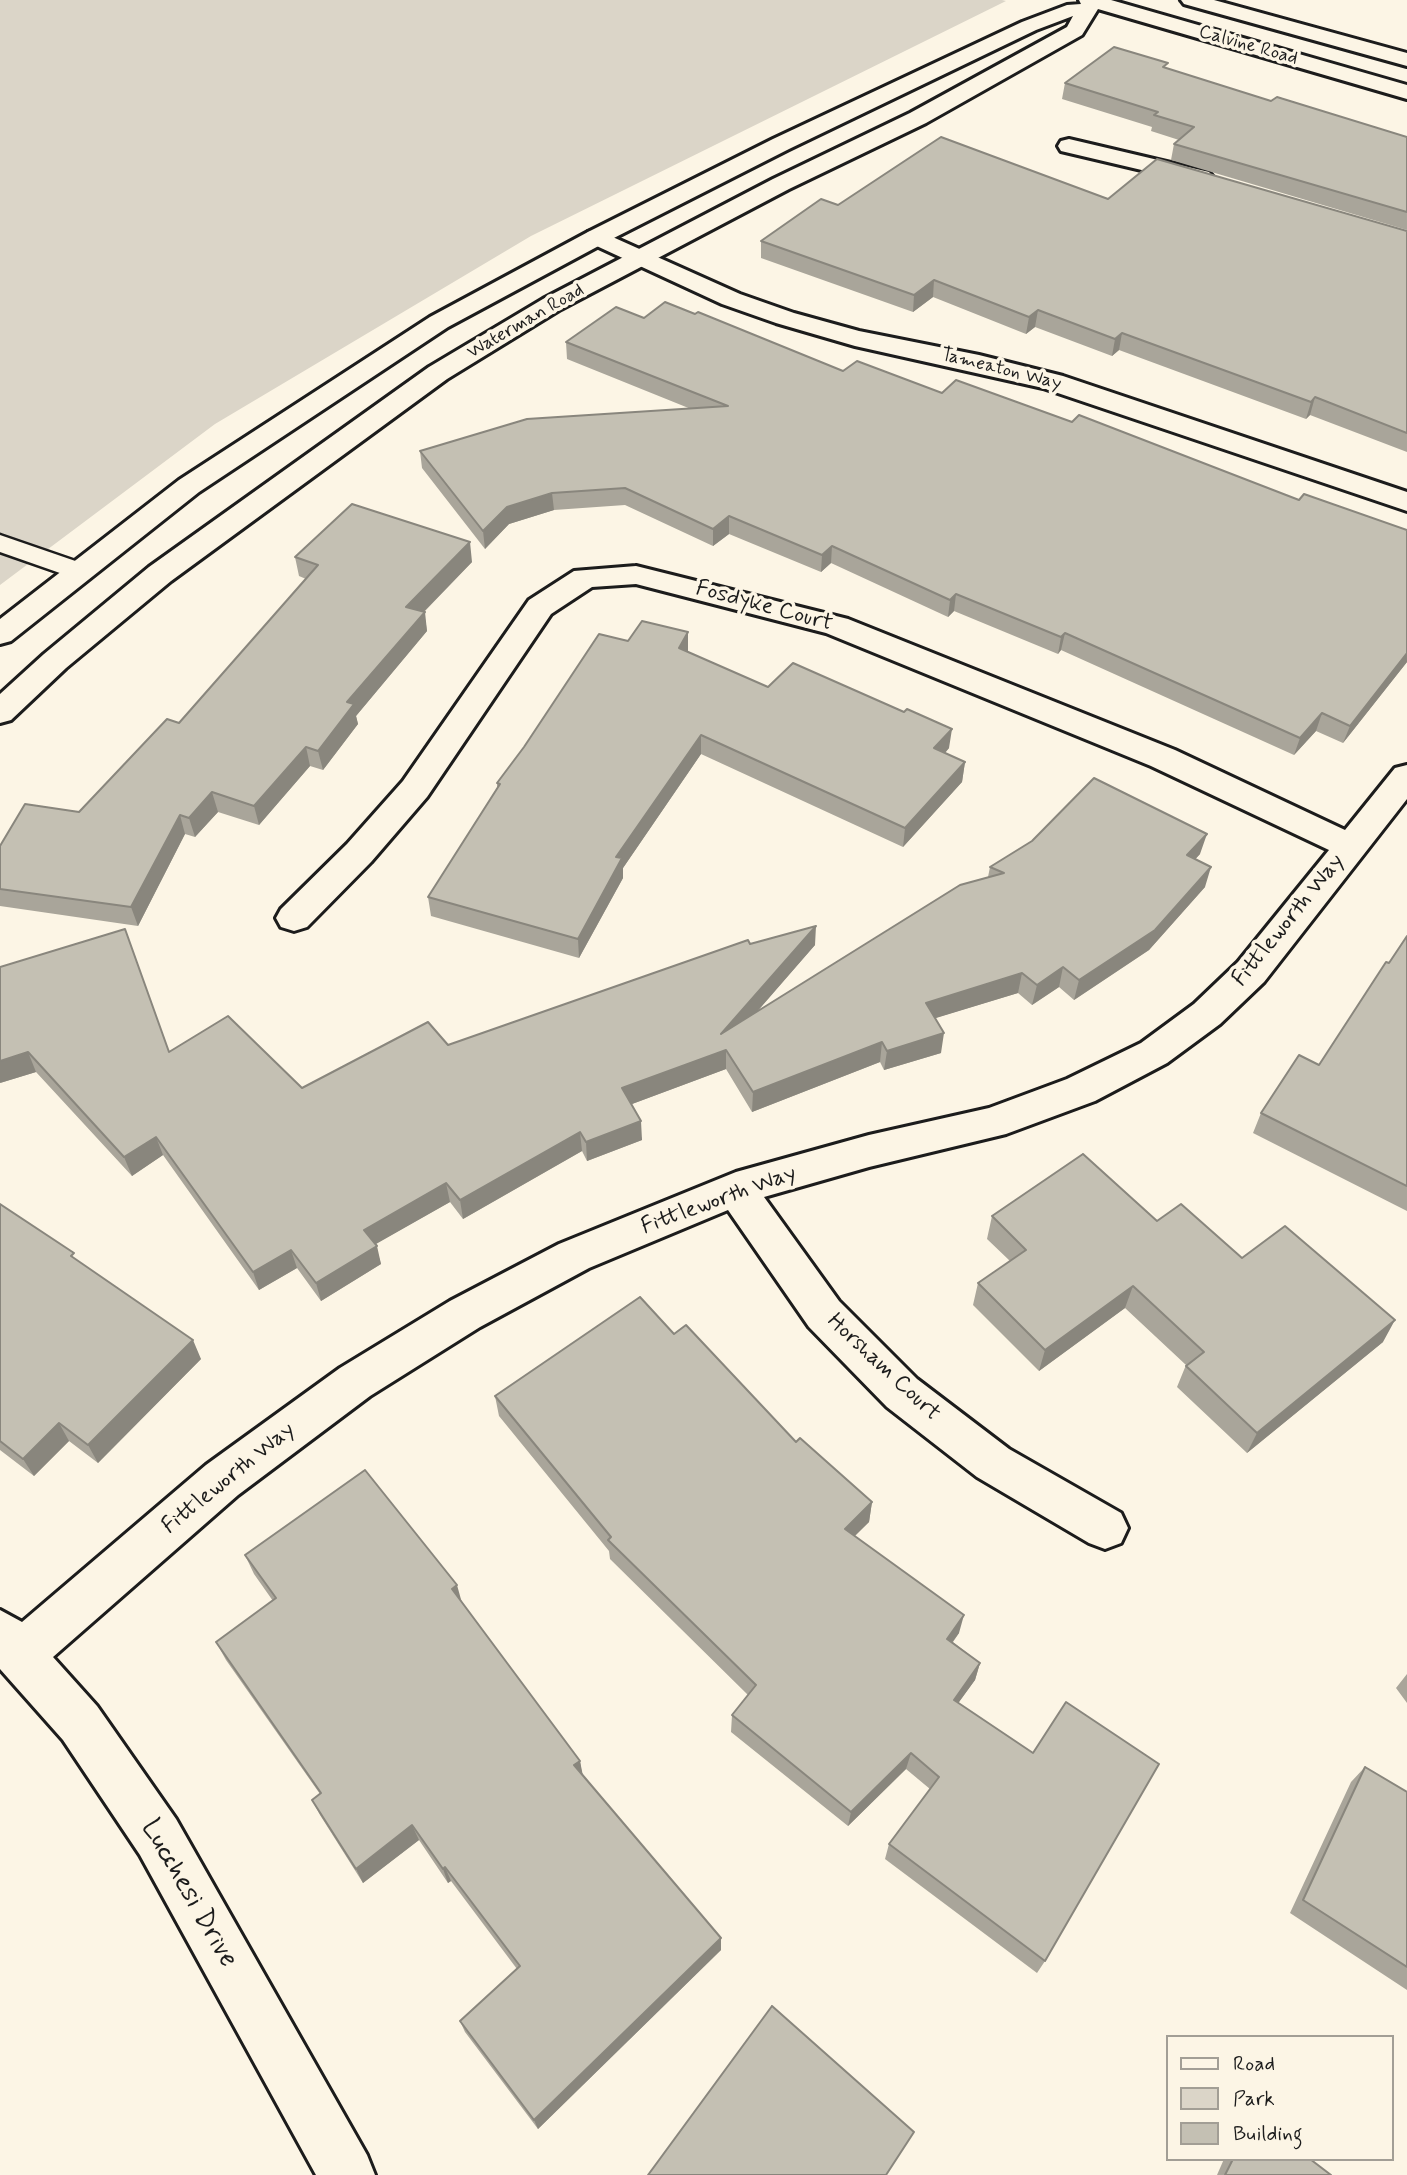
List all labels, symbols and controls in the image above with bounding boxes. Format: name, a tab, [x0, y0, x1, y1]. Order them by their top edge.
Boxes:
street label: Calvine Road	[1196, 21, 1300, 71]
street label: Waterman Road	[464, 279, 588, 365]
street label: Tameaton Way	[938, 344, 1064, 396]
street label: Fosdyke Court	[692, 575, 836, 639]
street label: Fittleworth Way	[1227, 849, 1351, 993]
street label: Fittleworth Way	[638, 1160, 800, 1242]
street label: Horsham Court	[821, 1308, 945, 1428]
street label: Fittleworth Way	[157, 1417, 301, 1541]
street label: Lucchesi Drive	[132, 1814, 244, 1974]
legend	[1166, 2035, 1393, 2161]
text: Road	[1233, 2050, 1275, 2078]
text: Park	[1233, 2085, 1275, 2113]
text: Building	[1233, 2120, 1303, 2148]

